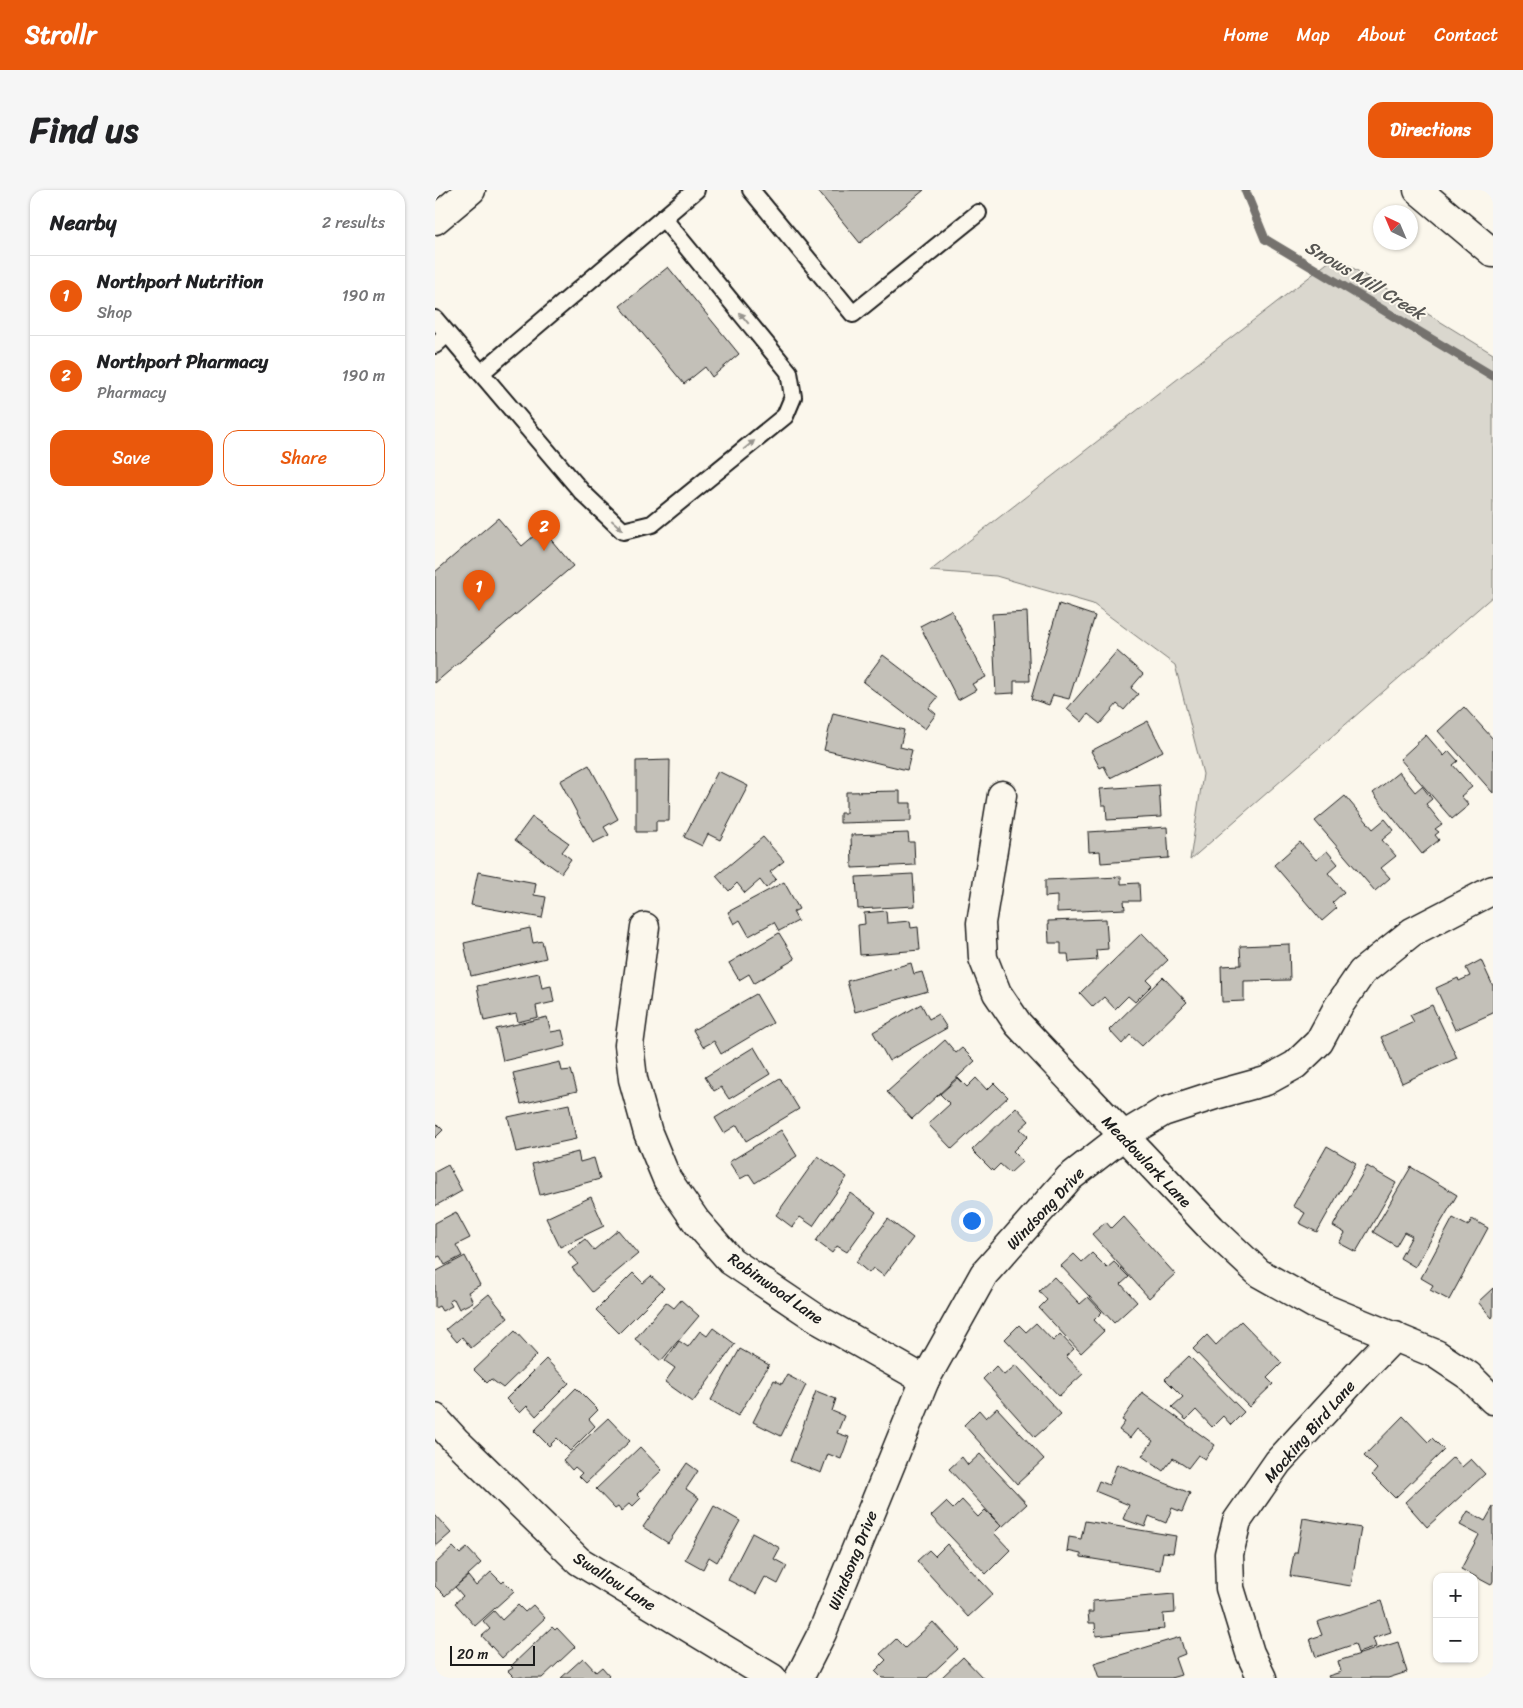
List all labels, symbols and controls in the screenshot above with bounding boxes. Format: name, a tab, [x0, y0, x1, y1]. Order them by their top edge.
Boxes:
text: Strollr	[25, 14, 96, 56]
text: Home	[1224, 19, 1269, 51]
text: Map	[1297, 19, 1330, 51]
text: About	[1358, 19, 1406, 51]
text: Contact	[1434, 19, 1498, 51]
text: Find us	[30, 99, 138, 161]
button: Directions	[1368, 102, 1493, 158]
text: Nearby	[50, 204, 116, 242]
north arrow	[1373, 205, 1418, 250]
text: 2 results	[322, 208, 385, 237]
water label: Snows Mill Creek	[1299, 231, 1433, 330]
text: Northport Nutrition	[97, 265, 263, 298]
text: 1	[63, 281, 69, 310]
text: 190 m	[342, 281, 385, 310]
text: Shop	[97, 298, 132, 327]
one-way arrow	[739, 311, 750, 324]
text: Northport Pharmacy	[97, 345, 268, 378]
text: 2	[61, 361, 71, 390]
text: 190 m	[342, 361, 385, 390]
text: Pharmacy	[97, 378, 166, 407]
button: Save	[50, 430, 213, 486]
button: Share	[223, 430, 385, 486]
one-way arrow	[742, 440, 755, 451]
pin: 2	[528, 510, 560, 551]
one-way arrow	[611, 520, 624, 531]
pin: 1	[463, 570, 495, 611]
street label: Meadowlark Lane	[1094, 1108, 1199, 1215]
street label: Windsong Drive	[999, 1160, 1092, 1257]
your location	[959, 1208, 985, 1234]
street label: Robinwood Lane	[722, 1245, 830, 1332]
street label: Mocking Bird Lane	[1256, 1373, 1363, 1490]
street label: Windsong Drive	[819, 1506, 886, 1615]
street label: Swallow Lane	[567, 1544, 662, 1619]
map controls	[1433, 1573, 1478, 1663]
button: +	[1433, 1573, 1478, 1618]
button: −	[1433, 1618, 1478, 1663]
text: 20 m	[457, 1642, 488, 1667]
scale bar	[450, 1643, 535, 1666]

